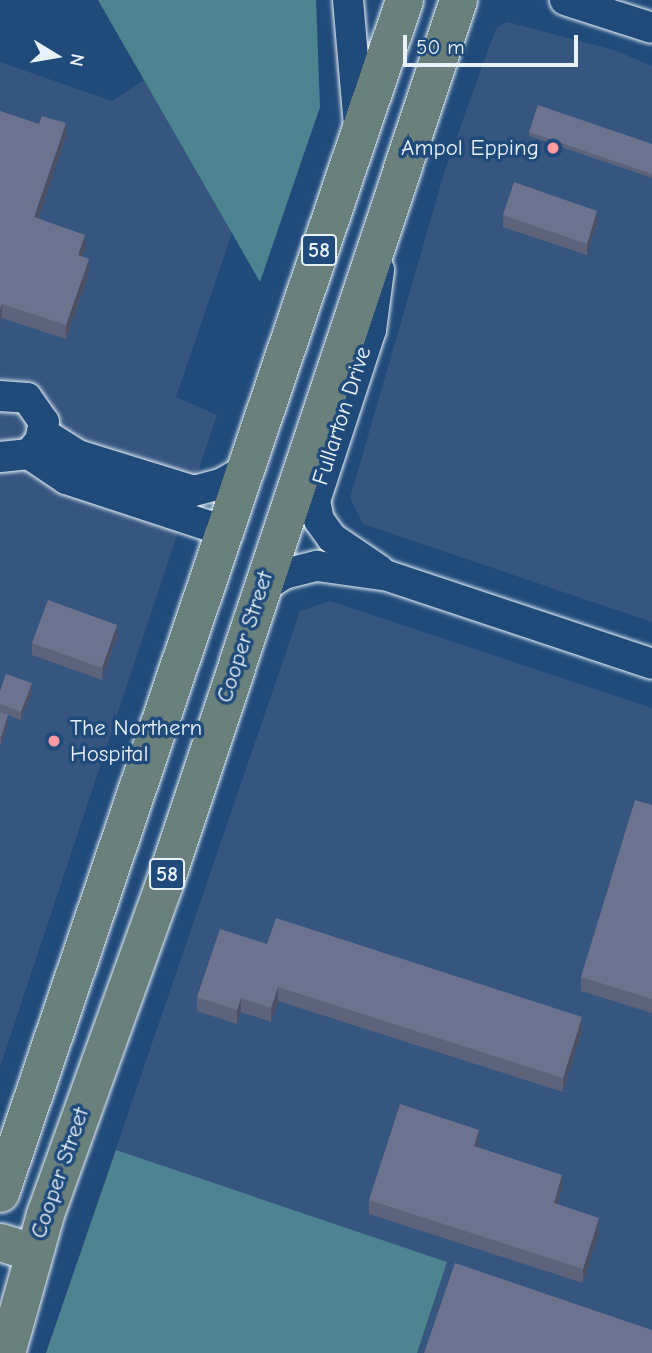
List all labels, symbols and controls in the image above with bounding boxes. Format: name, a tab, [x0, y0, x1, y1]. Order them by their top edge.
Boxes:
north arrow	[21, 21, 91, 91]
scale bar	[407, 21, 582, 65]
text: 50 m	[416, 35, 465, 59]
text: N	[65, 52, 89, 68]
place label: Ampol Epping	[401, 134, 539, 162]
marker: Ampol Epping	[545, 140, 561, 156]
road number: 58	[300, 232, 338, 268]
street label: Fullarton Drive	[307, 343, 377, 489]
street label: Cooper Street	[211, 568, 279, 706]
place label: The Northern Hospital	[70, 714, 202, 768]
marker: The Northern Hospital	[44, 731, 64, 751]
road number: 58	[148, 856, 186, 892]
street label: Cooper Street	[25, 1104, 95, 1242]

